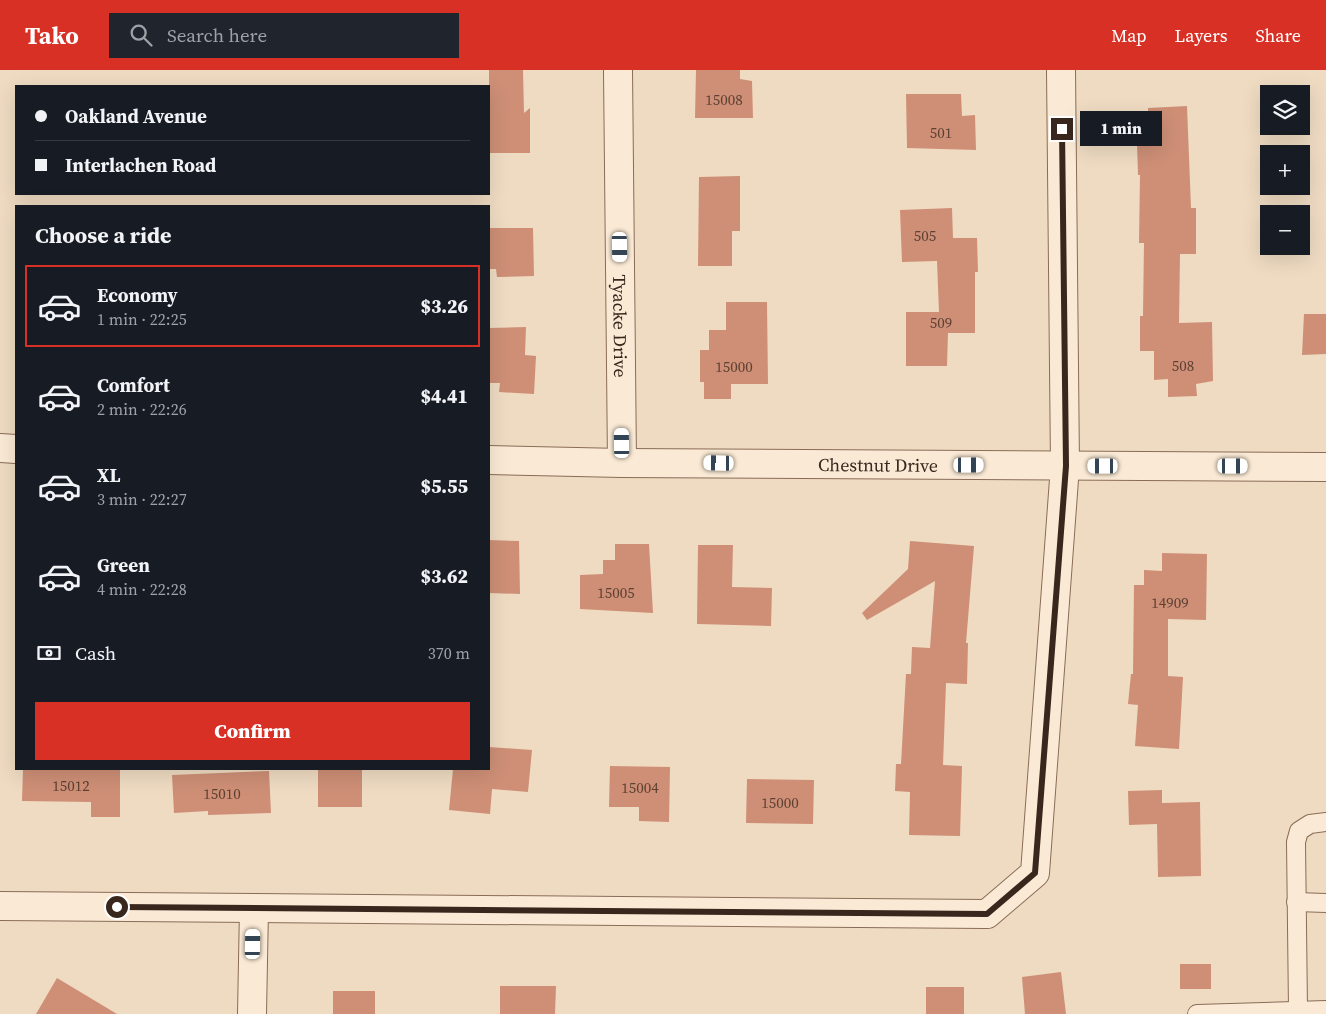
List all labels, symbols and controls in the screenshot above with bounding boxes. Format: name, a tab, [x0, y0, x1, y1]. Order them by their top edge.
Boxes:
search box	[109, 13, 459, 58]
text: Tako	[25, 19, 79, 52]
icon: search	[127, 21, 155, 49]
text: Search here	[167, 22, 267, 48]
text: Map	[1111, 23, 1146, 48]
text: Layers	[1174, 23, 1227, 48]
text: Share	[1255, 23, 1301, 48]
map controls	[1260, 85, 1310, 255]
button: layers	[1260, 85, 1310, 135]
house number: 15008	[705, 89, 743, 110]
text: Oakland Avenue	[65, 103, 207, 129]
callout: 1 min	[1080, 112, 1162, 146]
text: 1 min	[1100, 117, 1142, 139]
route end	[1051, 118, 1073, 140]
house number: 501	[930, 122, 952, 143]
button: +	[1260, 145, 1310, 195]
text: Interlachen Road	[65, 152, 216, 178]
button: −	[1260, 205, 1310, 255]
text: Choose a ride	[35, 220, 172, 250]
house number: 505	[914, 225, 936, 246]
car	[612, 232, 627, 262]
street label: Tyacke Drive	[608, 274, 634, 378]
text: Economy	[97, 282, 178, 308]
icon: car	[37, 284, 82, 329]
text: $3.26	[420, 293, 468, 319]
text: 1 min · 22:25	[97, 308, 187, 330]
house number: 509	[930, 312, 952, 333]
house number: 508	[1172, 355, 1194, 376]
house number: 15000	[715, 356, 753, 377]
text: Comfort	[97, 372, 170, 398]
icon: car	[37, 374, 82, 419]
text: $4.41	[420, 383, 468, 409]
text: 2 min · 22:26	[97, 398, 187, 420]
car	[614, 428, 629, 458]
street label: Chestnut Drive	[818, 452, 938, 477]
car	[703, 455, 734, 471]
car	[954, 458, 984, 473]
car	[1088, 459, 1118, 474]
car	[1218, 459, 1248, 474]
text: XL	[97, 462, 120, 488]
icon: car	[37, 464, 82, 509]
text: $5.55	[420, 473, 468, 499]
text: 3 min · 22:27	[97, 488, 187, 510]
text: Green	[97, 552, 150, 578]
icon: car	[37, 554, 82, 599]
text: $3.62	[420, 563, 468, 589]
text: 4 min · 22:28	[97, 578, 187, 600]
house number: 15005	[597, 582, 635, 603]
house number: 14909	[1151, 592, 1189, 613]
icon: cash	[35, 639, 63, 667]
text: Cash	[75, 640, 116, 666]
text: 370 m	[428, 642, 470, 664]
button: Confirm	[35, 702, 470, 760]
house number: 15012	[52, 775, 90, 796]
house number: 15004	[621, 777, 659, 798]
house number: 15010	[203, 783, 241, 804]
house number: 15000	[761, 792, 799, 813]
route start	[106, 896, 128, 918]
car	[245, 929, 260, 959]

